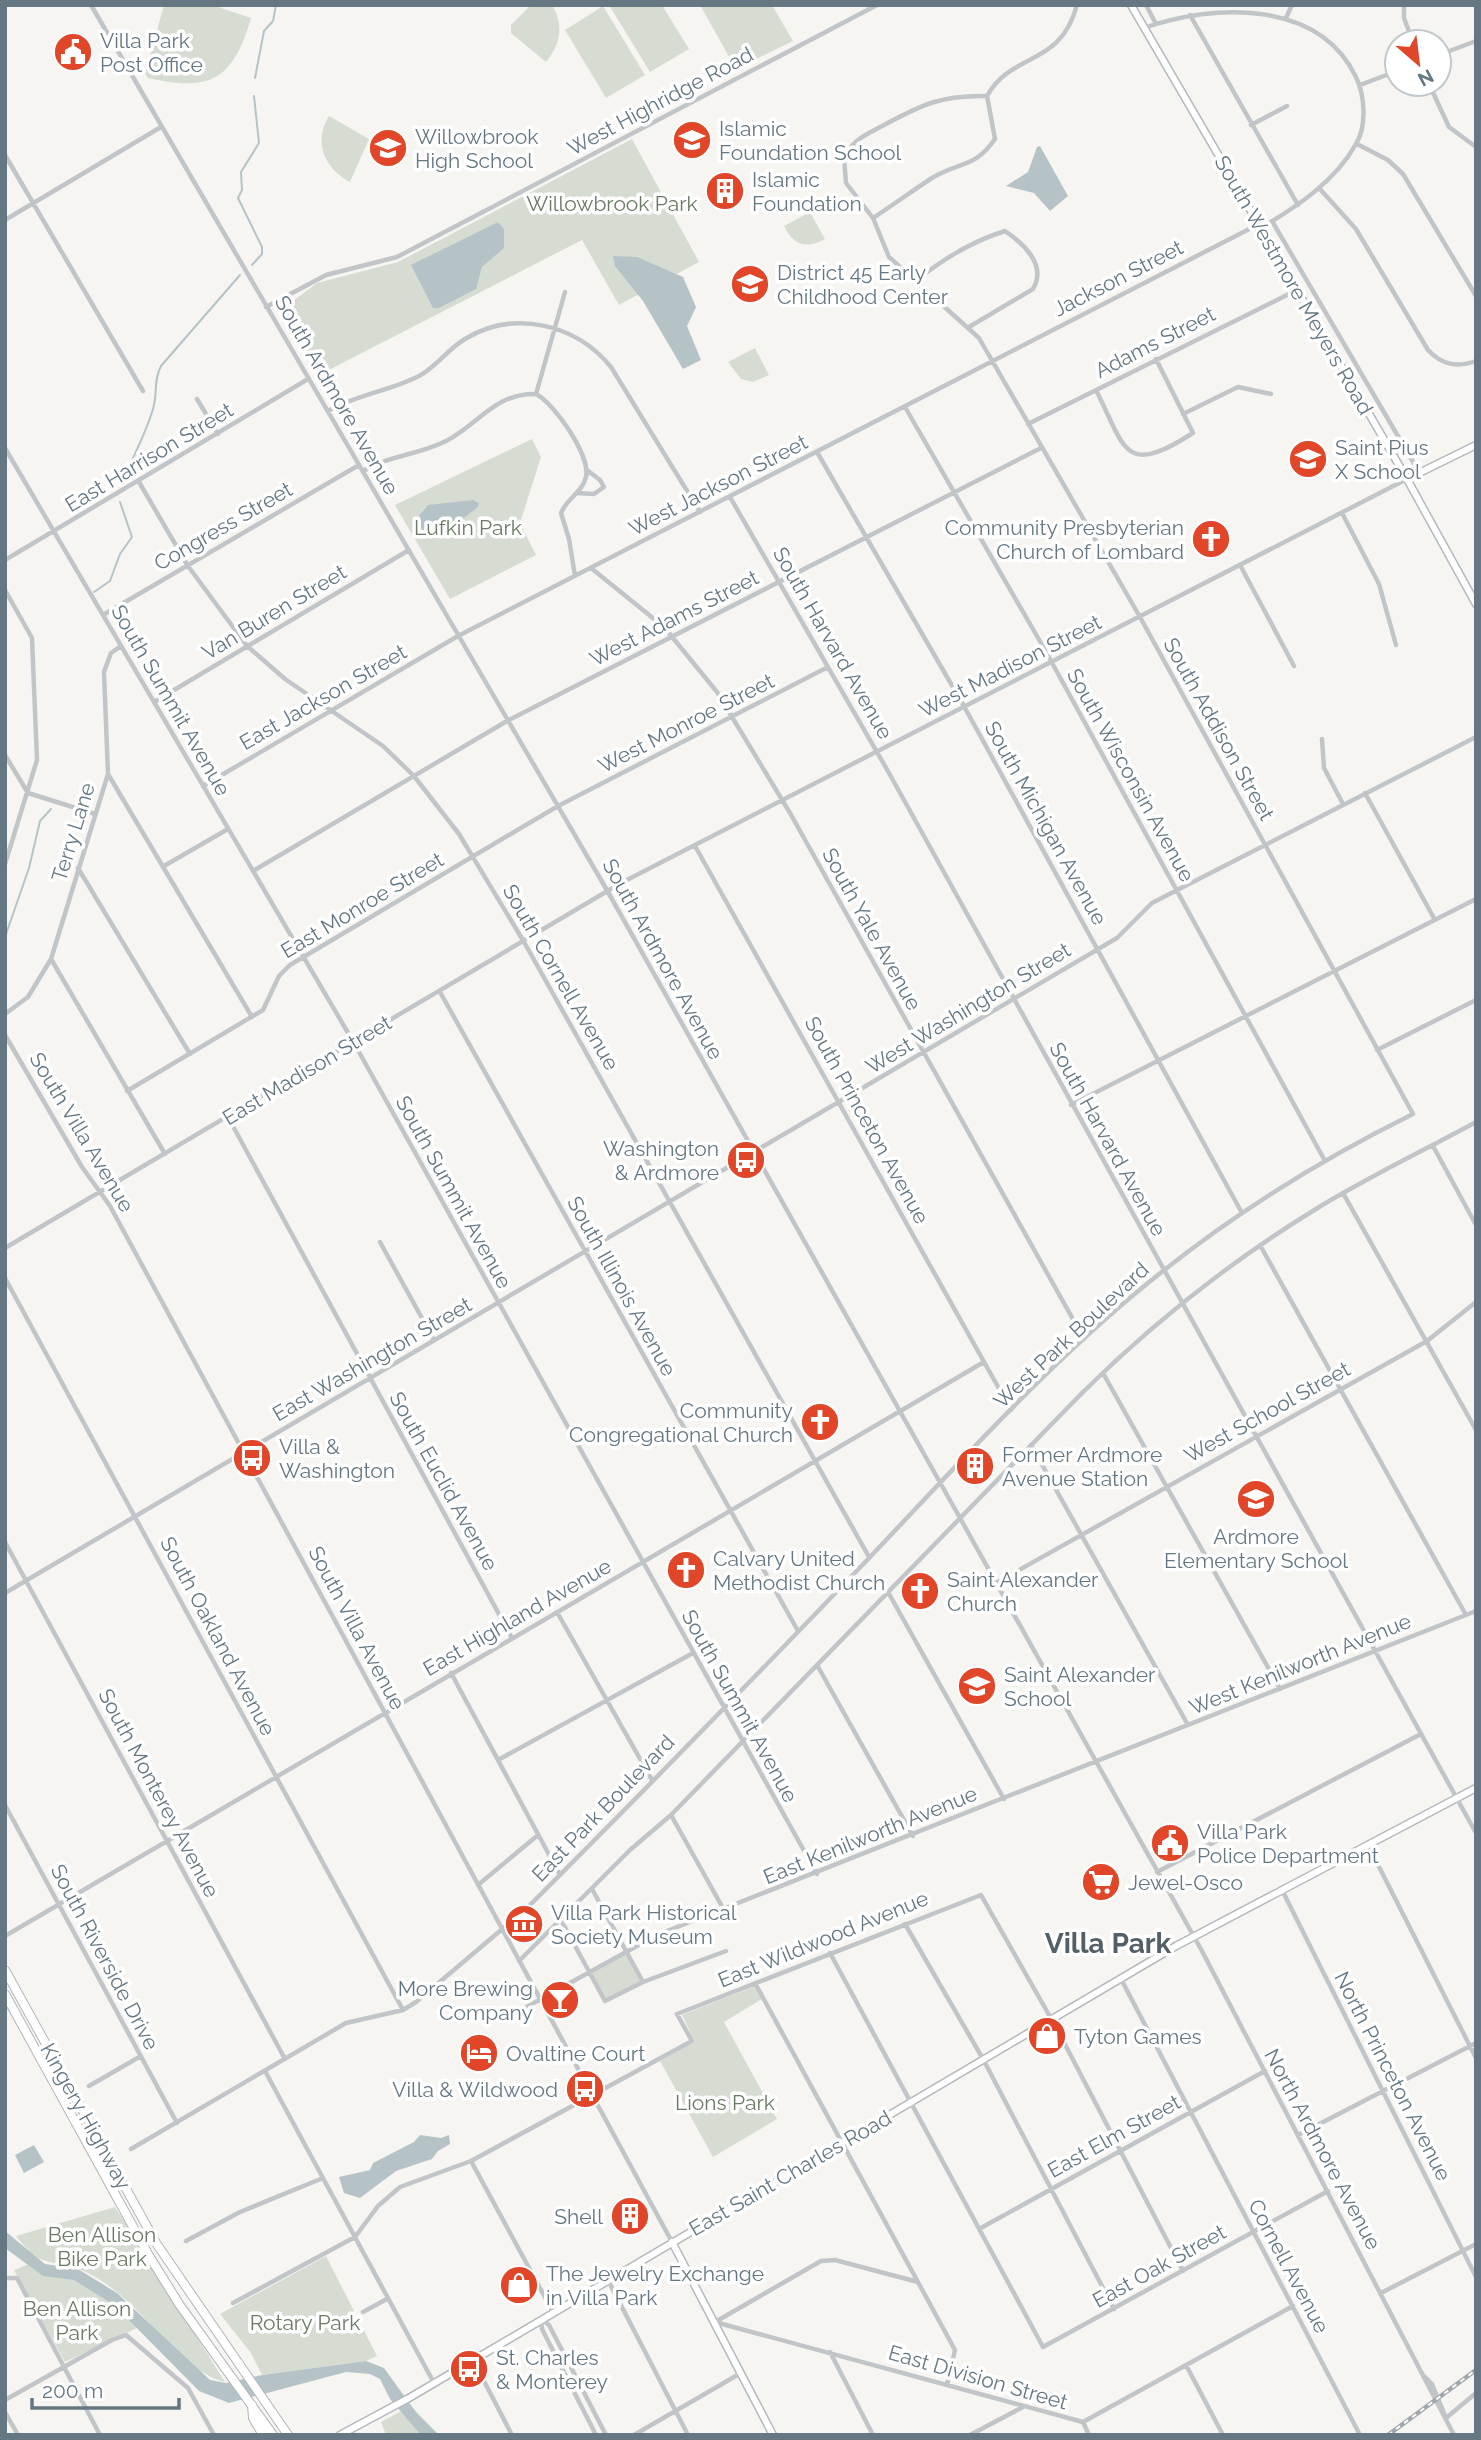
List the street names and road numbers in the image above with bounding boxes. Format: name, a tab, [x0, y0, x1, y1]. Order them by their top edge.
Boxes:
street label: West Highridge Road	[563, 41, 757, 161]
street label: South Westmore Meyers Road	[1209, 151, 1379, 419]
street label: Jackson Street	[1049, 235, 1187, 321]
street label: South Ardmore Avenue	[270, 291, 404, 499]
street label: Adams Street	[1091, 301, 1219, 383]
street label: East Harrison Street	[61, 397, 237, 517]
street label: West Jackson Street	[624, 429, 812, 541]
street label: Congress Street	[149, 476, 297, 576]
street label: South Harvard Avenue	[768, 543, 898, 743]
street label: Van Buren Street	[197, 559, 351, 665]
street label: West Adams Street	[585, 565, 763, 671]
street label: South Summit Avenue	[106, 600, 236, 800]
street label: West Madison Street	[915, 609, 1105, 723]
street label: South Addison Street	[1158, 633, 1280, 825]
street label: East Jackson Street	[235, 639, 411, 755]
street label: South Wisconsin Avenue	[1062, 664, 1200, 886]
street label: West Monroe Street	[594, 668, 778, 778]
street label: South Michigan Avenue	[980, 717, 1112, 929]
street label: Terry Lane	[46, 780, 100, 884]
street label: South Yale Avenue	[817, 844, 927, 1014]
street label: East Monroe Street	[276, 847, 448, 963]
street label: South Ardmore Avenue	[597, 854, 729, 1064]
street label: South Cornell Avenue	[498, 880, 624, 1074]
street label: West Washington Street	[861, 937, 1075, 1079]
street label: East Madison Street	[218, 1010, 396, 1130]
street label: South Princeton Avenue	[800, 1012, 934, 1228]
street label: South Harvard Avenue	[1044, 1038, 1172, 1240]
street label: South Villa Avenue	[24, 1048, 140, 1216]
street label: South Summit Avenue	[391, 1091, 517, 1293]
street label: South Illinois Avenue	[562, 1192, 682, 1380]
street label: West Park Boulevard	[988, 1257, 1154, 1413]
street label: East Washington Street	[268, 1292, 476, 1426]
street label: West School Street	[1180, 1356, 1354, 1468]
street label: South Euclid Avenue	[384, 1387, 504, 1575]
street label: South Oakland Avenue	[155, 1532, 281, 1740]
street label: South Villa Avenue	[303, 1542, 411, 1714]
street label: East Highland Avenue	[419, 1553, 615, 1681]
street label: South Summit Avenue	[677, 1605, 803, 1807]
street label: West Kenilworth Avenue	[1185, 1608, 1415, 1720]
street label: South Monterey Avenue	[93, 1684, 225, 1902]
street label: East Park Boulevard	[527, 1729, 679, 1887]
street label: East Kenilworth Avenue	[759, 1781, 981, 1889]
street label: South Riverside Drive	[45, 1860, 165, 2054]
street label: East Wildwood Avenue	[714, 1885, 932, 1993]
street label: North Princeton Avenue	[1329, 1967, 1457, 2185]
street label: Kingery Highway	[35, 2038, 137, 2194]
street label: North Ardmore Avenue	[1259, 2044, 1387, 2254]
street label: East Elm Street	[1043, 2089, 1185, 2183]
street label: East Saint Charles Road	[684, 2105, 896, 2241]
street label: Cornell Avenue	[1243, 2195, 1335, 2337]
street label: East Oak Street	[1088, 2219, 1230, 2313]
street label: East Division Street	[886, 2339, 1070, 2415]

